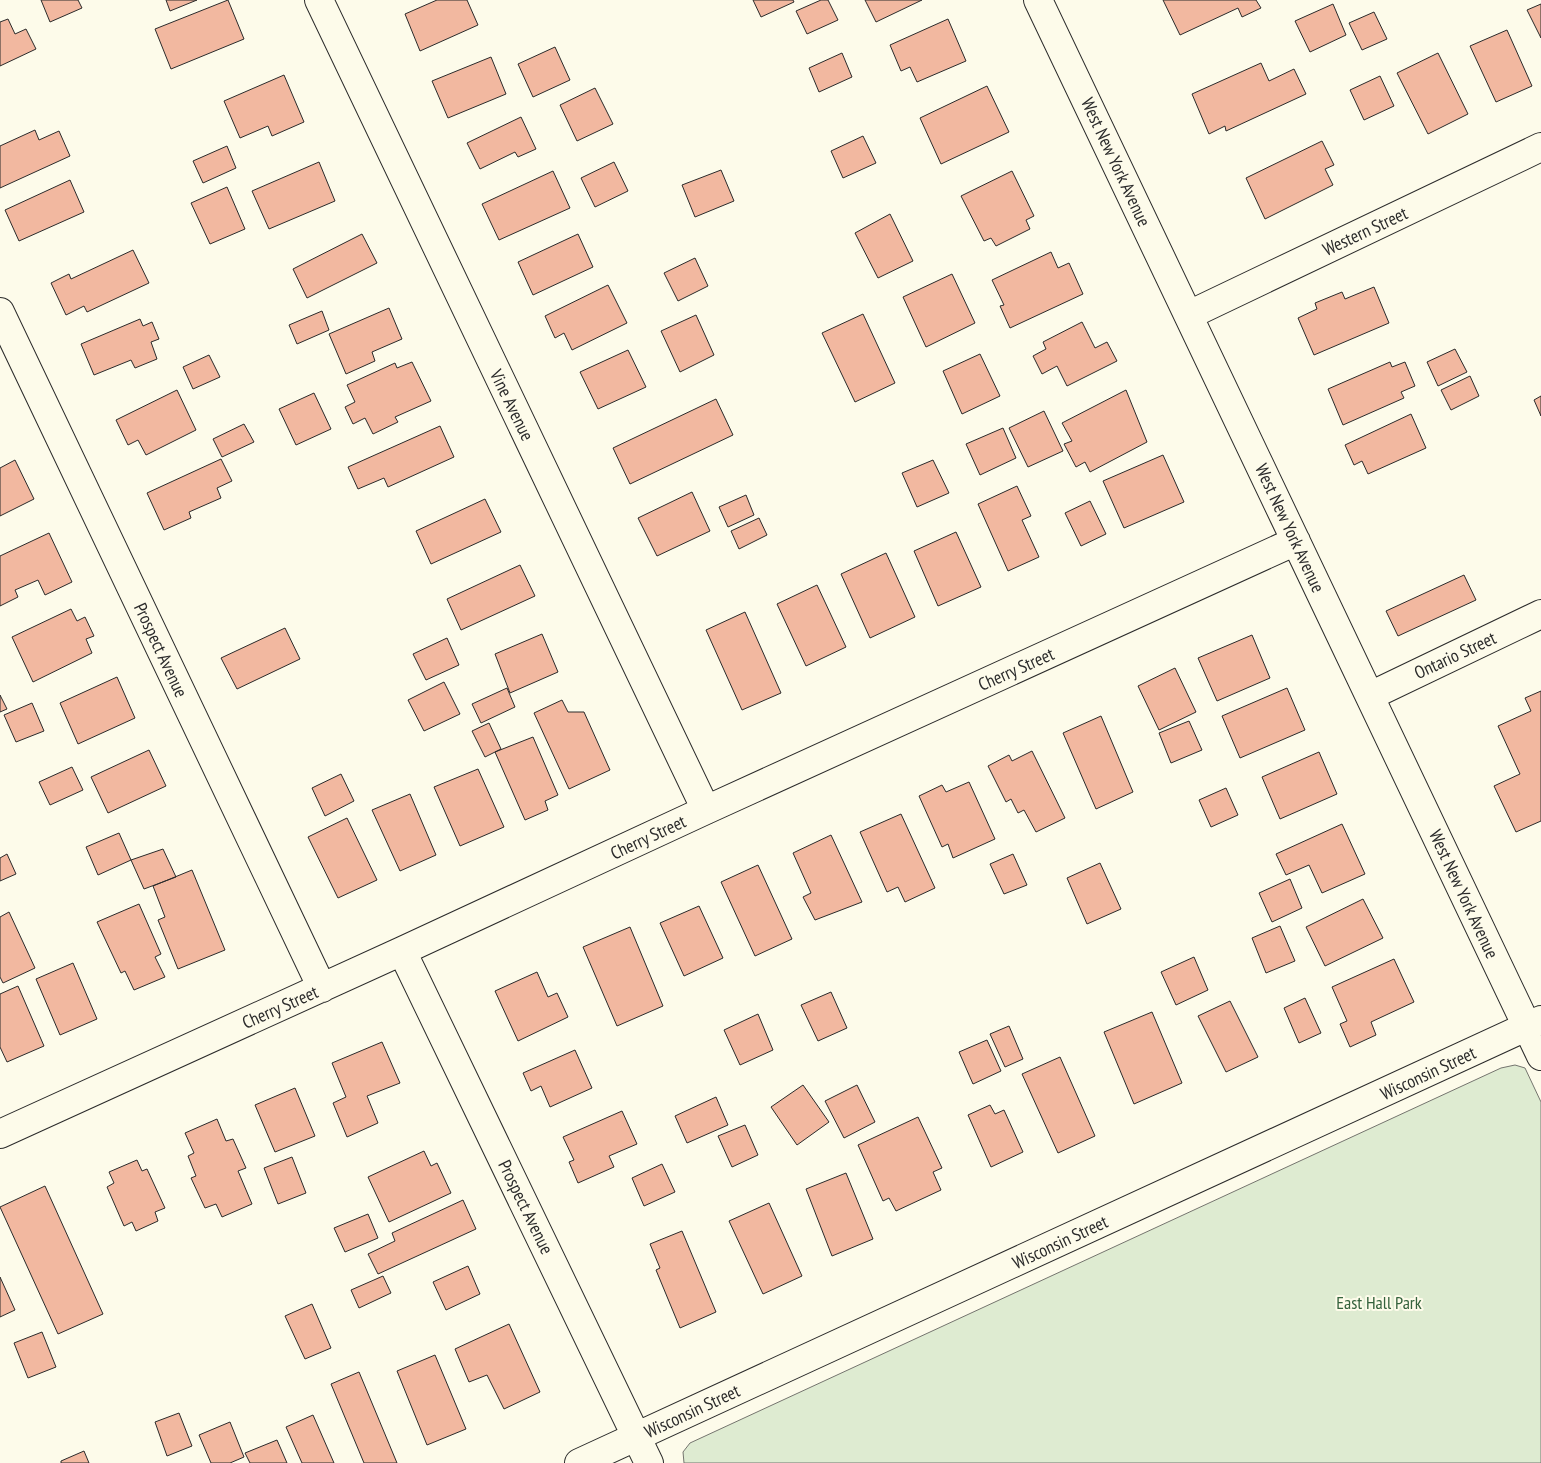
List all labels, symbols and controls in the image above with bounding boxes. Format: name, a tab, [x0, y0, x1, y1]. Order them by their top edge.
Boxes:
street label: West New York Avenue	[1076, 94, 1156, 230]
street label: Western Street	[1319, 201, 1411, 261]
street label: Vine Avenue	[484, 365, 539, 444]
street label: West New York Avenue	[1250, 460, 1330, 596]
street label: Prospect Avenue	[129, 599, 193, 701]
street label: Ontario Street	[1410, 626, 1500, 684]
street label: Cherry Street	[974, 642, 1058, 696]
street label: Cherry Street	[607, 809, 690, 864]
street label: West New York Avenue	[1424, 826, 1504, 962]
street label: Cherry Street	[238, 980, 322, 1034]
street label: Wisconsin Street	[1377, 1041, 1480, 1105]
street label: Prospect Avenue	[493, 1156, 559, 1258]
street label: Wisconsin Street	[1009, 1210, 1112, 1274]
park label: East Hall Park	[1336, 1291, 1422, 1314]
street label: Wisconsin Street	[641, 1379, 744, 1443]

